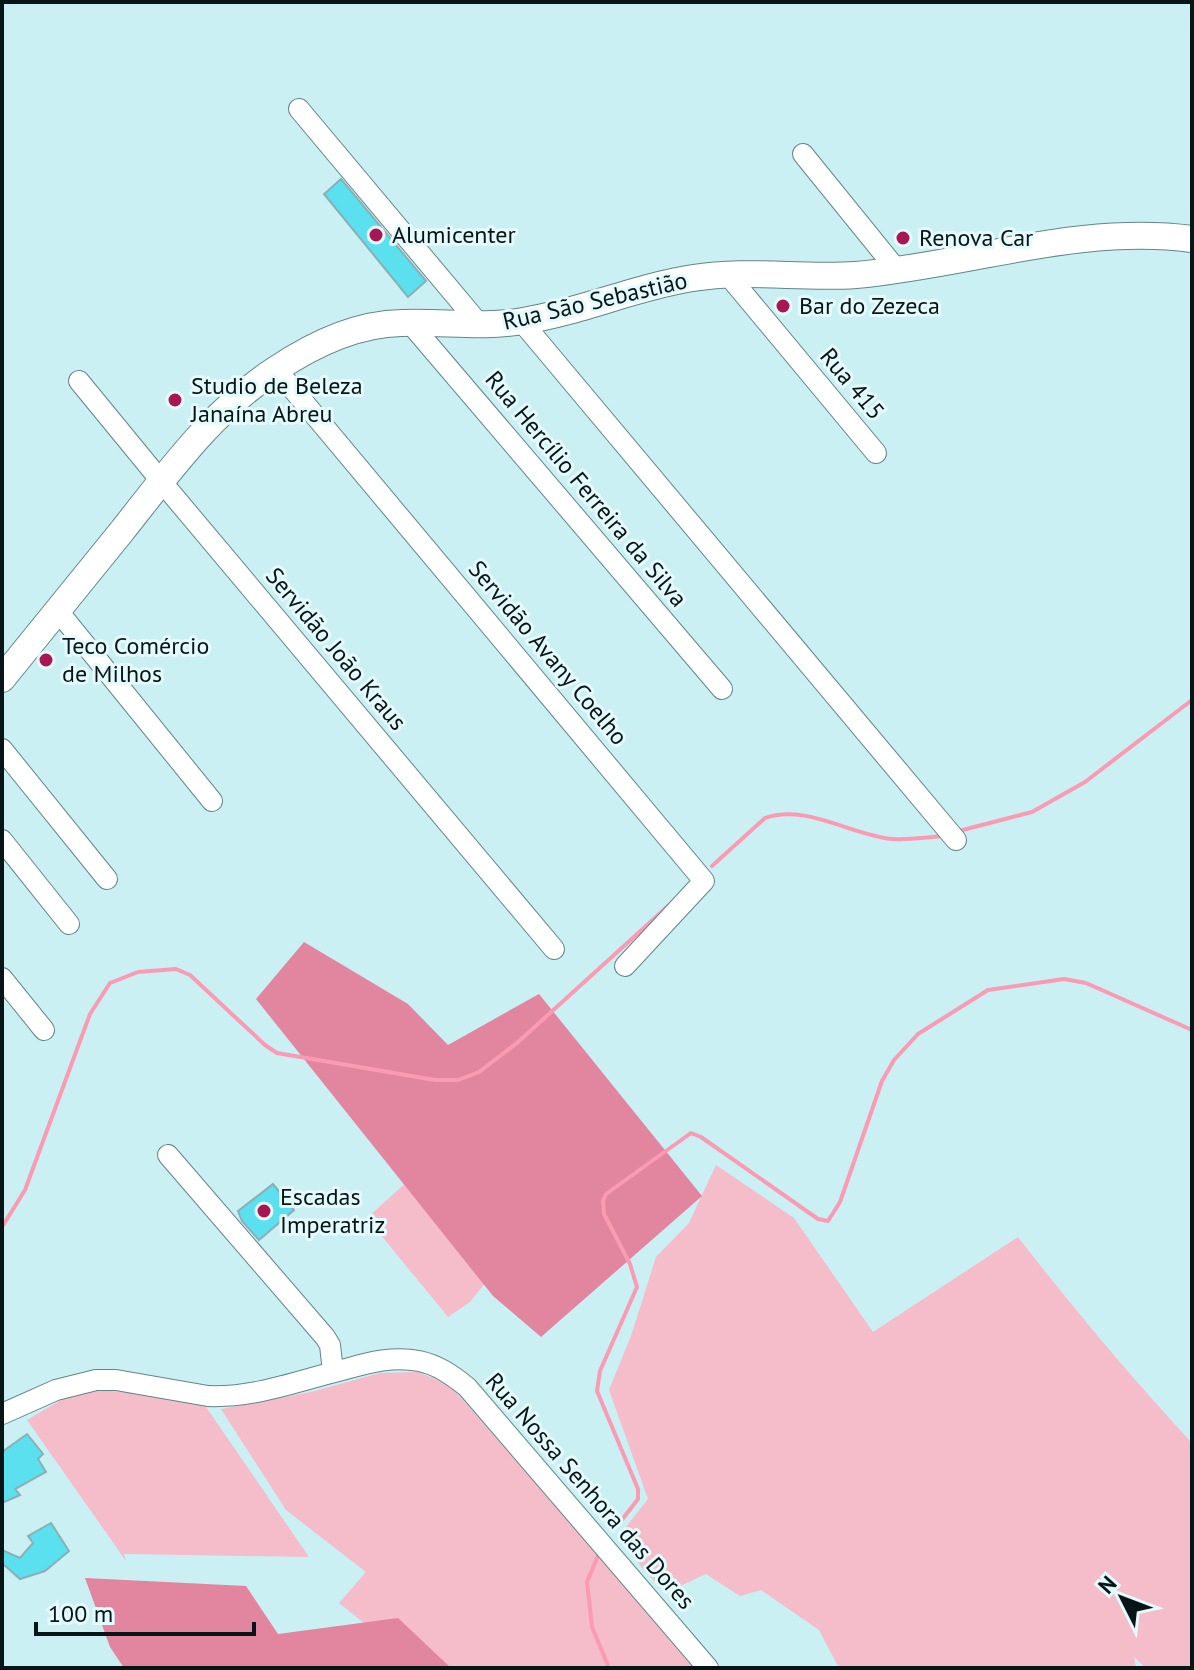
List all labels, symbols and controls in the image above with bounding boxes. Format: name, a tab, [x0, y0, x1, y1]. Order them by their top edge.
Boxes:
place label: Alumicenter	[392, 219, 516, 250]
place label: Renova Car	[919, 222, 1033, 253]
marker: Alumicenter	[367, 226, 385, 244]
marker: Renova Car	[894, 229, 912, 247]
street label: Rua São Sebastião	[500, 264, 690, 337]
place label: Bar do Zezeca	[799, 290, 940, 321]
marker: Bar do Zezeca	[774, 297, 792, 315]
street label: Rua 415	[813, 341, 891, 426]
street label: Rua Hercílio Ferreira da Silva	[479, 364, 694, 613]
place label: Studio de Beleza Janaína Abreu	[190, 370, 363, 429]
marker: Studio de Beleza Janaína Abreu	[166, 391, 184, 409]
street label: Servidão Avany Coelho	[462, 554, 635, 751]
street label: Servidão João Kraus	[259, 561, 414, 737]
place label: Teco Comércio de Milhos	[62, 630, 209, 689]
marker: Teco Comércio de Milhos	[37, 651, 55, 669]
place label: Escadas Imperatriz	[280, 1181, 385, 1240]
marker: Escadas Imperatriz	[255, 1202, 273, 1220]
street label: Rua Nossa Senhora das Dores	[479, 1366, 702, 1615]
north arrow	[1082, 1558, 1162, 1638]
text: N	[1092, 1570, 1122, 1599]
scale bar	[36, 1586, 254, 1636]
text: 100 m	[48, 1598, 113, 1629]

